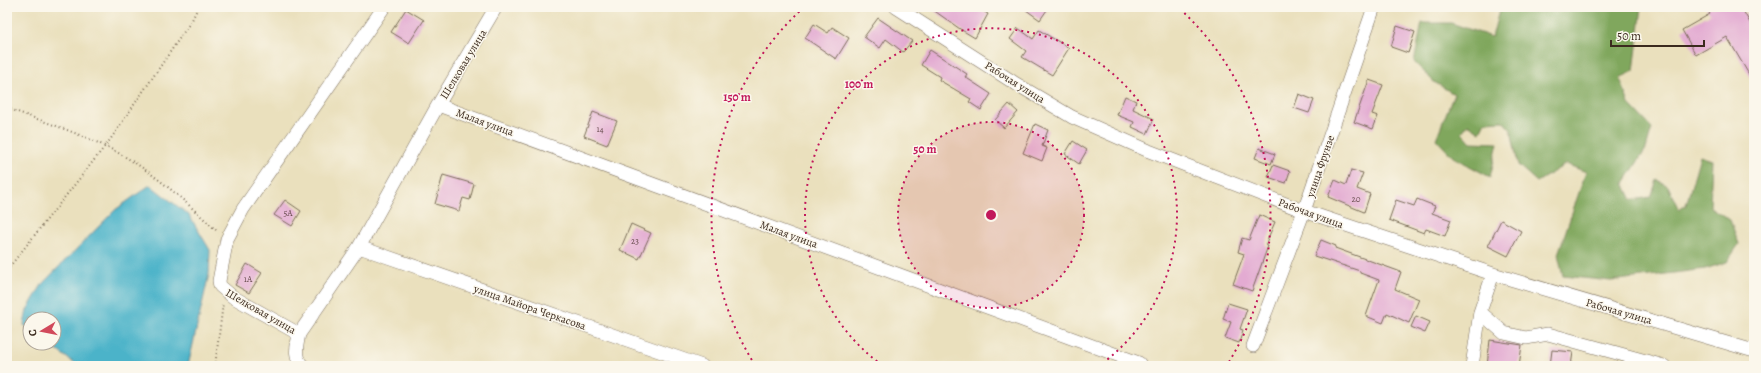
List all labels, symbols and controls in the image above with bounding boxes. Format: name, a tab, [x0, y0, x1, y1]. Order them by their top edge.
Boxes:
scale bar	[1611, 22, 1704, 48]
street label: Шелковая улица	[437, 26, 491, 102]
text: 50 m	[1617, 28, 1641, 44]
street label: Рабочая улица	[982, 58, 1048, 107]
text: 100 m	[845, 76, 873, 92]
text: 150 m	[723, 89, 751, 105]
street label: Малая улица	[454, 105, 517, 140]
house number: 14	[596, 123, 604, 135]
street label: улица Фрунзе	[1303, 133, 1338, 200]
text: 50 m	[913, 141, 937, 157]
house number: 20	[1351, 193, 1361, 205]
street label: Рабочая улица	[1276, 195, 1346, 232]
house number: 5А	[283, 207, 293, 219]
centre of rings	[984, 208, 998, 222]
street label: Малая улица	[758, 217, 821, 252]
house number: 23	[631, 235, 639, 247]
house number: 1А	[244, 273, 253, 285]
street label: улица Майора Черкасова	[471, 281, 589, 334]
street label: Шелковая улица	[223, 285, 299, 338]
street label: Рабочая улица	[1584, 295, 1655, 328]
north arrow	[22, 311, 62, 351]
text: С	[25, 328, 41, 337]

